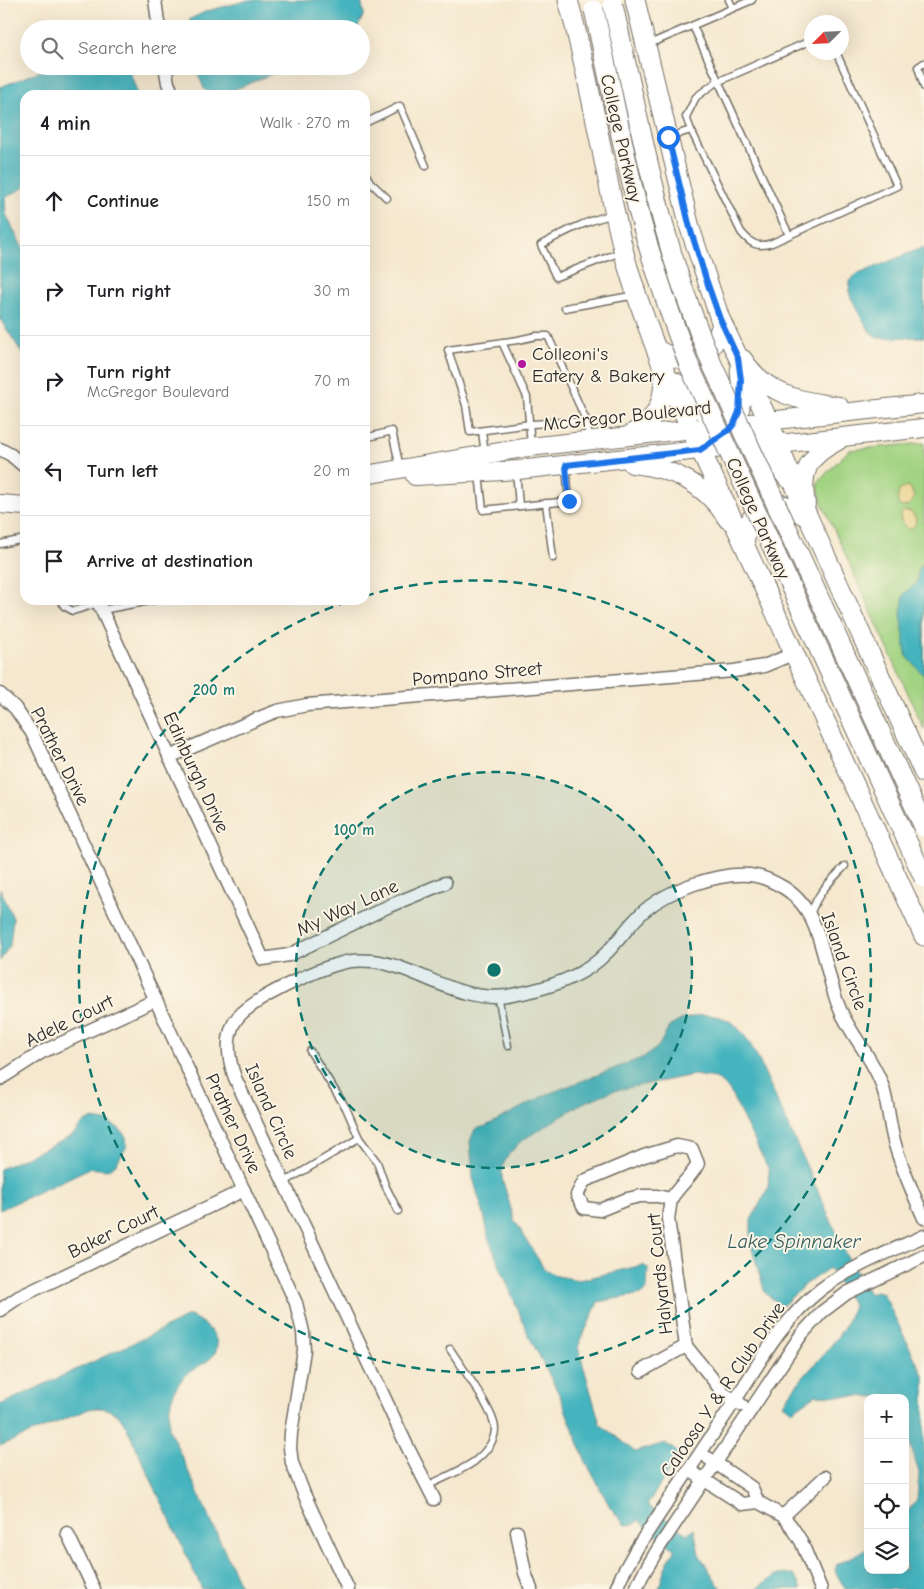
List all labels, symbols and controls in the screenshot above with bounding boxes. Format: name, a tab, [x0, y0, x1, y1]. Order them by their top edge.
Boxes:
north arrow	[804, 15, 849, 60]
search box	[20, 20, 370, 75]
icon: search	[38, 34, 66, 62]
text: Search here	[78, 37, 177, 59]
street label: College Parkway	[596, 72, 647, 205]
text: 4 min	[40, 111, 91, 135]
text: Walk · 270 m	[260, 114, 350, 132]
route start	[657, 126, 680, 149]
icon: ahead	[40, 187, 68, 215]
text: Continue	[87, 190, 159, 212]
text: 150 m	[307, 192, 350, 210]
icon: right	[40, 277, 68, 305]
text: Turn right	[87, 280, 171, 302]
text: 30 m	[314, 282, 350, 300]
place label: Colleoni's Eatery & Bakery	[532, 343, 665, 387]
marker: Colleoni's Eatery & Bakery	[516, 358, 528, 370]
text: Turn right	[87, 361, 171, 383]
icon: right	[40, 367, 68, 395]
text: 70 m	[314, 372, 350, 390]
text: McGregor Boulevard	[87, 383, 229, 401]
street label: McGregor Boulevard	[542, 396, 712, 436]
street label: College Parkway	[721, 454, 795, 583]
icon: left	[40, 457, 68, 485]
text: Turn left	[87, 460, 158, 482]
text: 20 m	[313, 462, 350, 480]
route end	[558, 490, 581, 513]
icon: arrive	[40, 547, 68, 575]
text: Arrive at destination	[87, 550, 253, 572]
street label: Pompano Street	[411, 657, 543, 691]
text: 200 m	[193, 681, 235, 699]
street label: Prather Drive	[26, 704, 94, 809]
street label: Edinburgh Drive	[159, 709, 234, 836]
text: 100 m	[334, 821, 374, 839]
street label: My Way Lane	[293, 875, 402, 941]
street label: Island Circle	[816, 910, 872, 1013]
centre of rings	[485, 961, 503, 979]
street label: Adele Court	[22, 990, 117, 1052]
street label: Island Circle	[240, 1060, 302, 1162]
street label: Prather Drive	[200, 1070, 266, 1177]
street label: Baker Court	[64, 1200, 163, 1263]
street label: Halyards Court	[643, 1212, 677, 1335]
water label: Lake Spinnaker	[728, 1230, 862, 1253]
street label: Caloosa Y & R Club Drive	[656, 1298, 790, 1481]
map controls	[864, 1394, 909, 1574]
button: +	[864, 1394, 909, 1439]
button: −	[864, 1439, 909, 1484]
button: locate	[864, 1484, 909, 1529]
button: layers	[864, 1529, 909, 1574]

